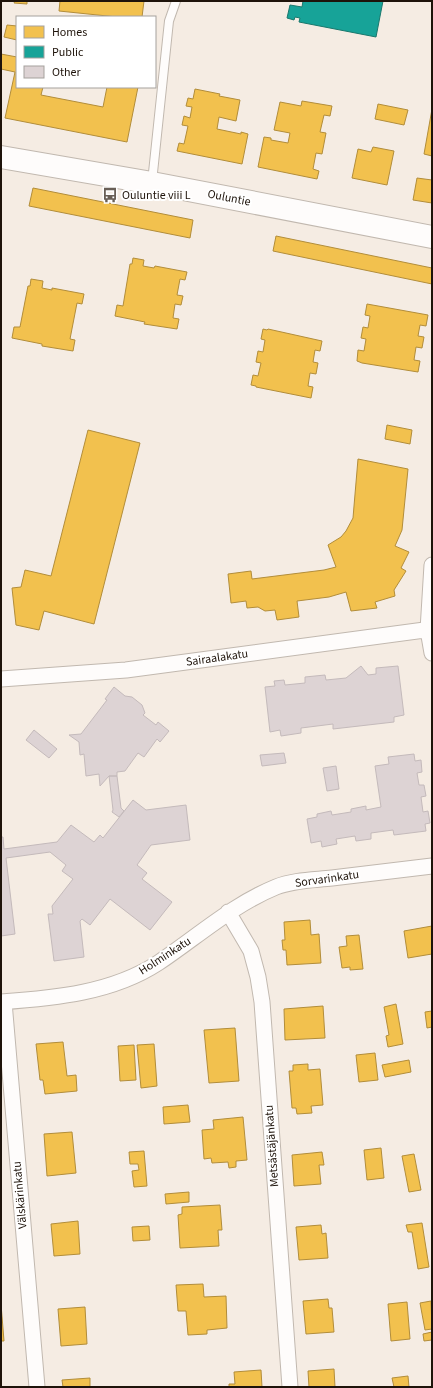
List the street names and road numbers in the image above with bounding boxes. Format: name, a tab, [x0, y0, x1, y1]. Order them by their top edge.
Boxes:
street label: Ouluntie	[206, 185, 252, 211]
street label: Sairaalakatu	[185, 645, 249, 671]
street label: Sorvarinkatu	[294, 866, 360, 892]
street label: Holminkatu	[136, 933, 194, 979]
street label: Metsästäjänkatu	[261, 1104, 283, 1188]
street label: Välskärinkatu	[9, 1160, 31, 1230]

